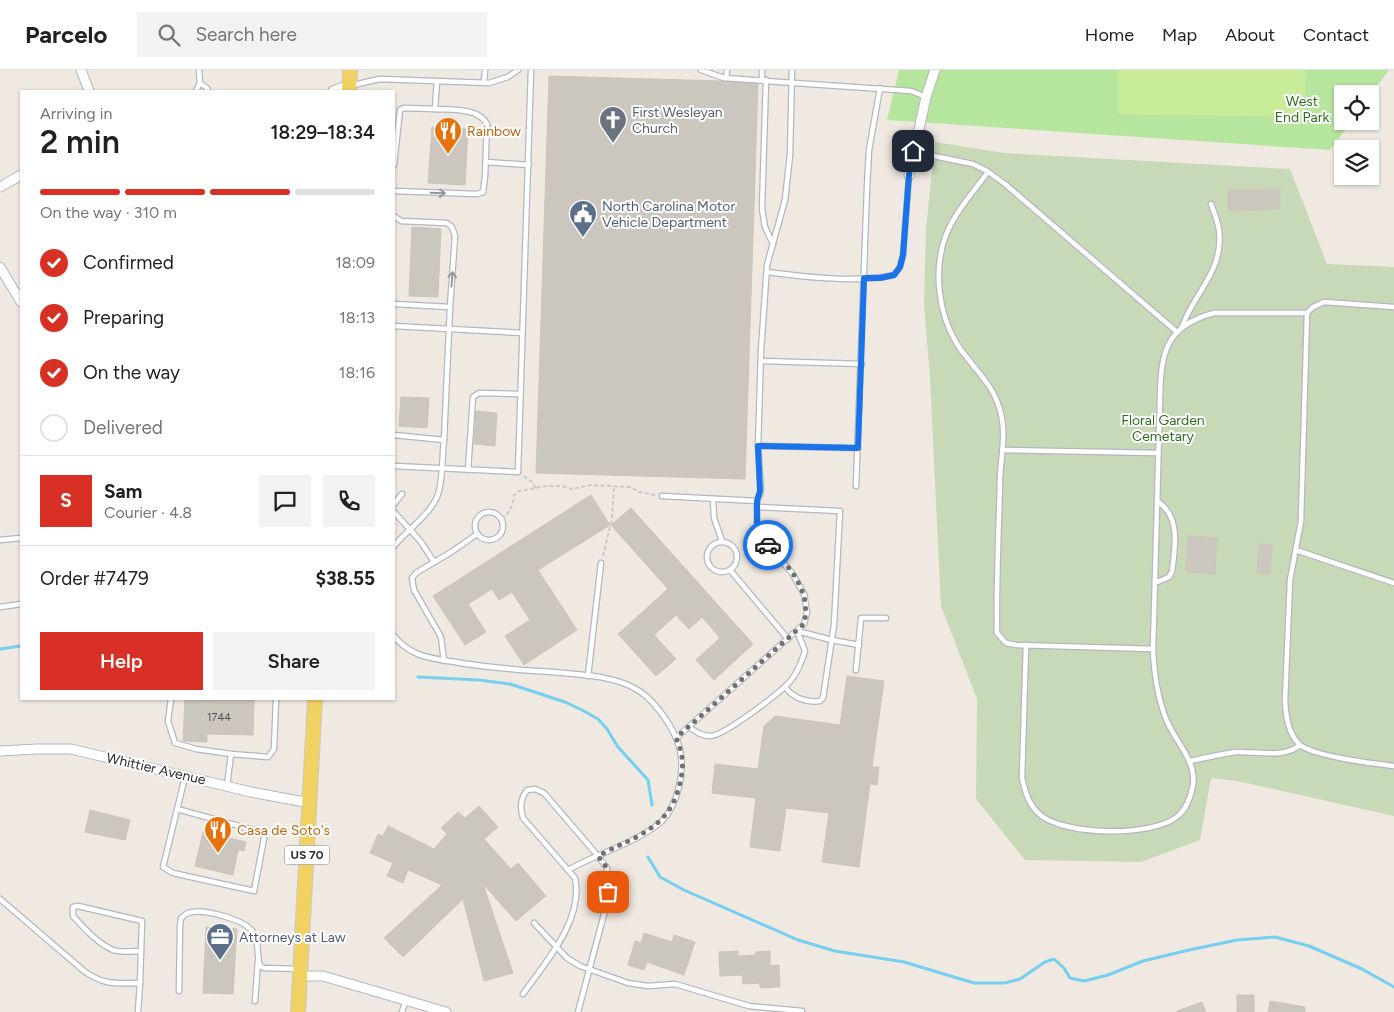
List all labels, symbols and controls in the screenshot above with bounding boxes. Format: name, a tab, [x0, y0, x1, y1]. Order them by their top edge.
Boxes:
search box	[137, 12, 487, 57]
text: Parcelo	[25, 20, 107, 49]
icon: search	[155, 21, 183, 49]
text: Search here	[195, 23, 297, 46]
text: Home	[1085, 24, 1134, 46]
text: Map	[1162, 24, 1197, 46]
text: About	[1225, 24, 1275, 46]
text: Contact	[1303, 24, 1369, 46]
map controls	[1334, 85, 1379, 185]
button: locate	[1334, 85, 1379, 130]
park label: West End Park	[1275, 93, 1329, 126]
text: Arriving in	[40, 104, 112, 123]
place label: First Wesleyan Church	[632, 104, 723, 137]
church icon: First Wesleyan Church	[598, 105, 628, 144]
restaurant icon: Rainbow	[433, 116, 463, 155]
text: 18:29–18:34	[270, 121, 375, 144]
text: 2 min	[40, 123, 120, 161]
place label: Rainbow	[467, 123, 521, 140]
pin	[892, 130, 934, 172]
icon: home	[899, 137, 927, 165]
button: layers	[1334, 140, 1379, 185]
one-way arrow	[430, 188, 446, 198]
place label: North Carolina Motor Vehicle Department	[602, 198, 735, 231]
public building icon: North Carolina Motor Vehicle Department	[568, 199, 598, 238]
text: On the way · 310 m	[40, 203, 177, 222]
icon: check	[40, 249, 68, 277]
text: Confirmed	[83, 251, 174, 274]
text: 18:09	[335, 253, 375, 272]
one-way arrow	[447, 271, 456, 287]
icon: check	[40, 304, 68, 332]
text: Preparing	[83, 306, 164, 329]
text: 18:13	[339, 308, 375, 327]
icon: check	[40, 359, 68, 387]
text: On the way	[83, 361, 180, 384]
text: 18:16	[339, 363, 375, 382]
park label: Floral Garden Cemetary	[1121, 412, 1205, 445]
text: Delivered	[83, 416, 163, 439]
button: chat	[259, 475, 311, 527]
button: phone	[323, 475, 375, 527]
text: Sam	[104, 480, 142, 503]
text: S	[60, 489, 72, 512]
text: Courier · 4.8	[104, 503, 192, 522]
courier	[743, 520, 793, 570]
icon: car	[754, 531, 782, 559]
text: Order #7479	[40, 567, 149, 590]
text: $38.55	[315, 567, 375, 590]
button: Help	[40, 632, 203, 690]
button: Share	[213, 632, 375, 690]
house number: 1744	[207, 711, 231, 724]
street label: Whittier Avenue	[105, 749, 208, 789]
restaurant icon: Casa de Soto's	[203, 815, 233, 854]
place label: Casa de Soto's	[237, 822, 330, 839]
road number: US 70	[284, 846, 330, 864]
pin	[587, 871, 629, 913]
icon: bag	[594, 878, 622, 906]
office icon: Attorneys at Law	[205, 922, 235, 961]
place label: Attorneys at Law	[239, 929, 346, 946]

